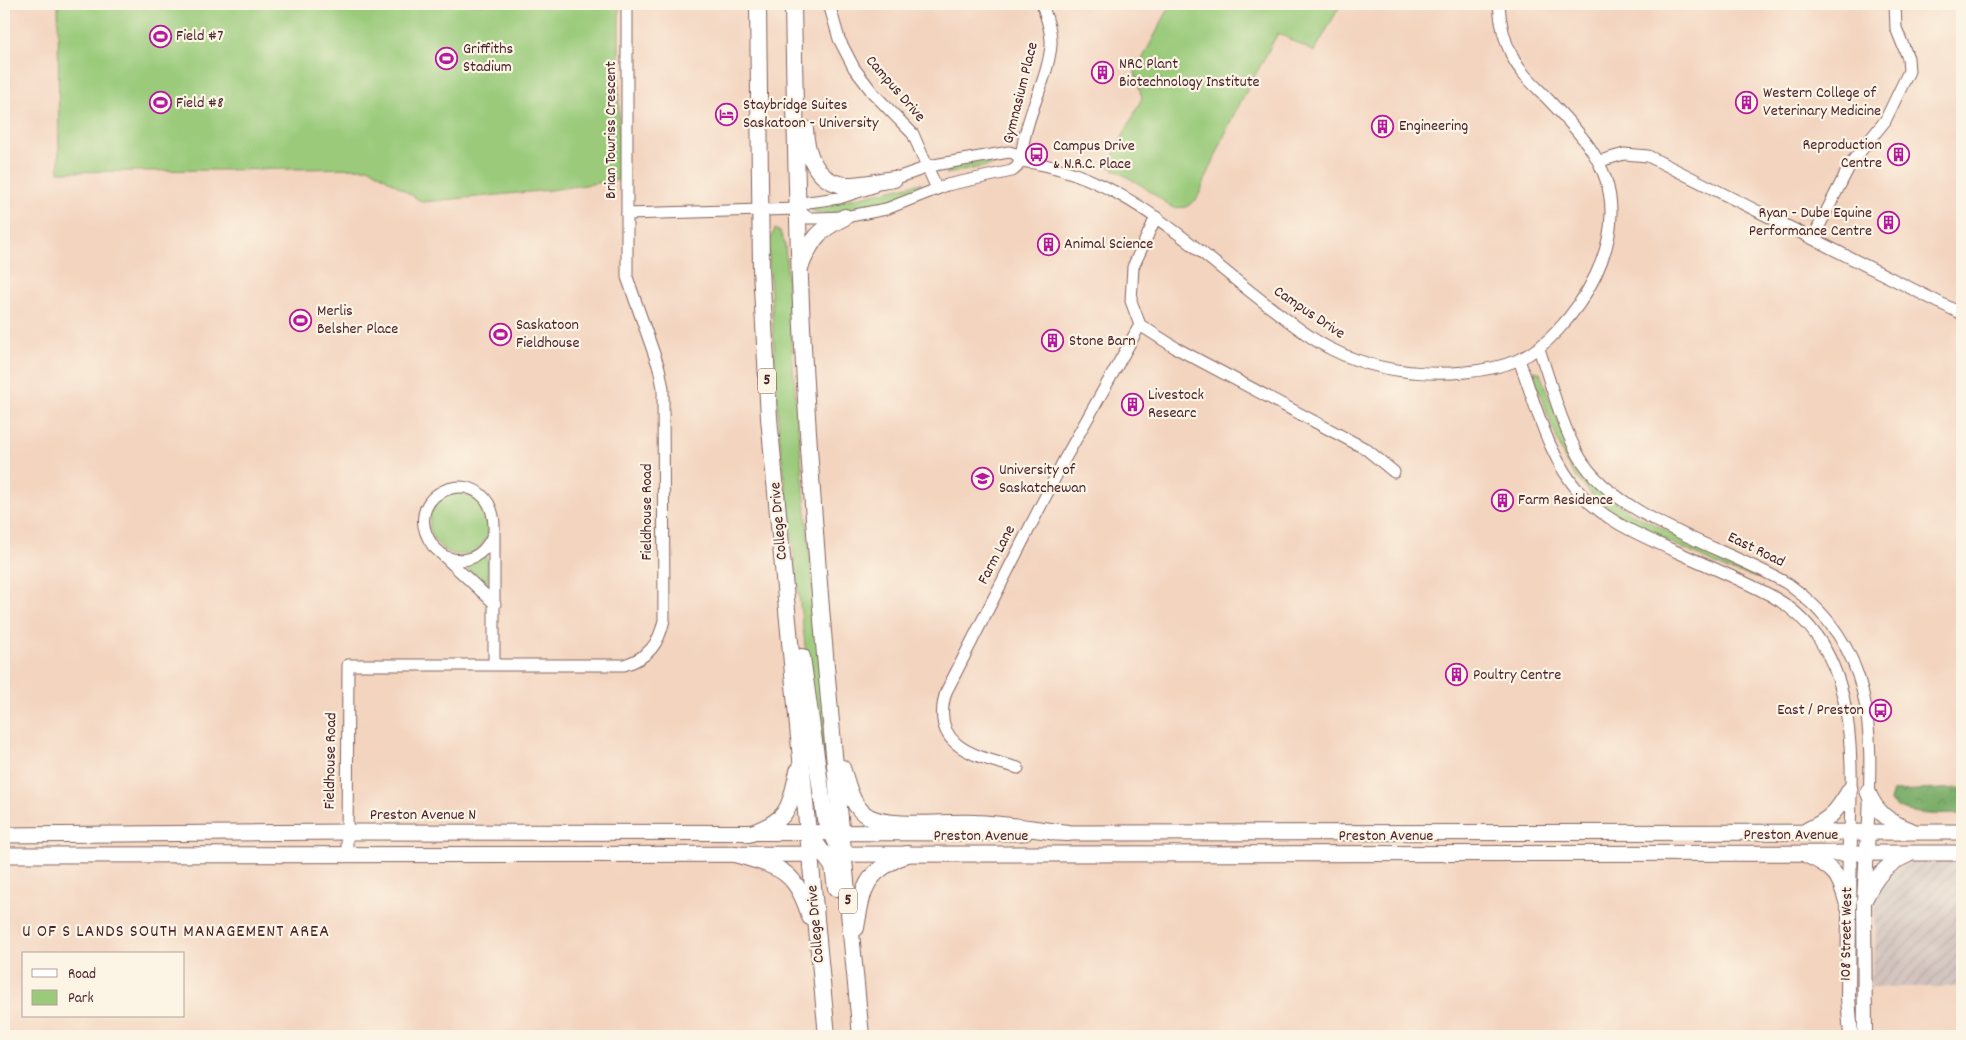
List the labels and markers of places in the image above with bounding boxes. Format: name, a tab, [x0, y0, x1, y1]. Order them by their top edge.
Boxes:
sports icon: Field #7	[148, 24, 172, 48]
place label: Field #7	[176, 25, 223, 48]
place label: Griffiths Stadium	[463, 38, 513, 79]
sports icon: Griffiths Stadium	[435, 46, 459, 70]
place label: NRC Plant Biotechnology Institute	[1119, 53, 1260, 94]
building icon: NRC Plant Biotechnology Institute	[1091, 61, 1115, 85]
place label: Western College of Veterinary Medicine	[1763, 82, 1881, 123]
building icon: Western College of Veterinary Medicine	[1735, 90, 1759, 114]
sports icon: Field #8	[148, 91, 172, 115]
place label: Field #8	[176, 92, 224, 115]
place label: Staybridge Suites Saskatoon - University	[743, 94, 879, 135]
hotel icon: Staybridge Suites Saskatoon - University	[715, 102, 739, 126]
building icon: Engineering	[1371, 114, 1395, 138]
place label: Engineering	[1399, 115, 1468, 138]
place label: Reproduction Centre	[1803, 134, 1882, 175]
place label: Campus Drive & N.R.C. Place	[1053, 135, 1135, 176]
building icon: Reproduction Centre	[1886, 142, 1910, 166]
bus stop icon: Campus Drive & N.R.C. Place	[1025, 143, 1049, 167]
place label: Ryan - Dube Equine Performance Centre	[1749, 202, 1872, 243]
building icon: Ryan - Dube Equine Performance Centre	[1876, 210, 1900, 234]
building icon: Animal Science	[1036, 232, 1060, 256]
place label: Animal Science	[1064, 233, 1153, 256]
place label: Merlis Belsher Place	[317, 300, 398, 341]
sports icon: Merlis Belsher Place	[289, 308, 313, 332]
place label: Saskatoon Fieldhouse	[516, 314, 580, 355]
sports icon: Saskatoon Fieldhouse	[488, 322, 512, 346]
building icon: Stone Barn	[1041, 329, 1065, 353]
place label: Stone Barn	[1069, 330, 1136, 353]
place label: Livestock Researc	[1148, 384, 1204, 425]
building icon: Livestock Researc	[1120, 392, 1144, 416]
place label: University of Saskatchewan	[999, 459, 1086, 500]
school or university icon: University of Saskatchewan	[971, 467, 995, 491]
building icon: Farm Residence	[1490, 488, 1514, 512]
place label: Farm Residence	[1518, 489, 1613, 512]
building icon: Poultry Centre	[1445, 663, 1469, 687]
place label: Poultry Centre	[1473, 664, 1561, 687]
bus stop icon: East / Preston	[1868, 698, 1892, 722]
place label: East / Preston	[1777, 699, 1864, 722]

